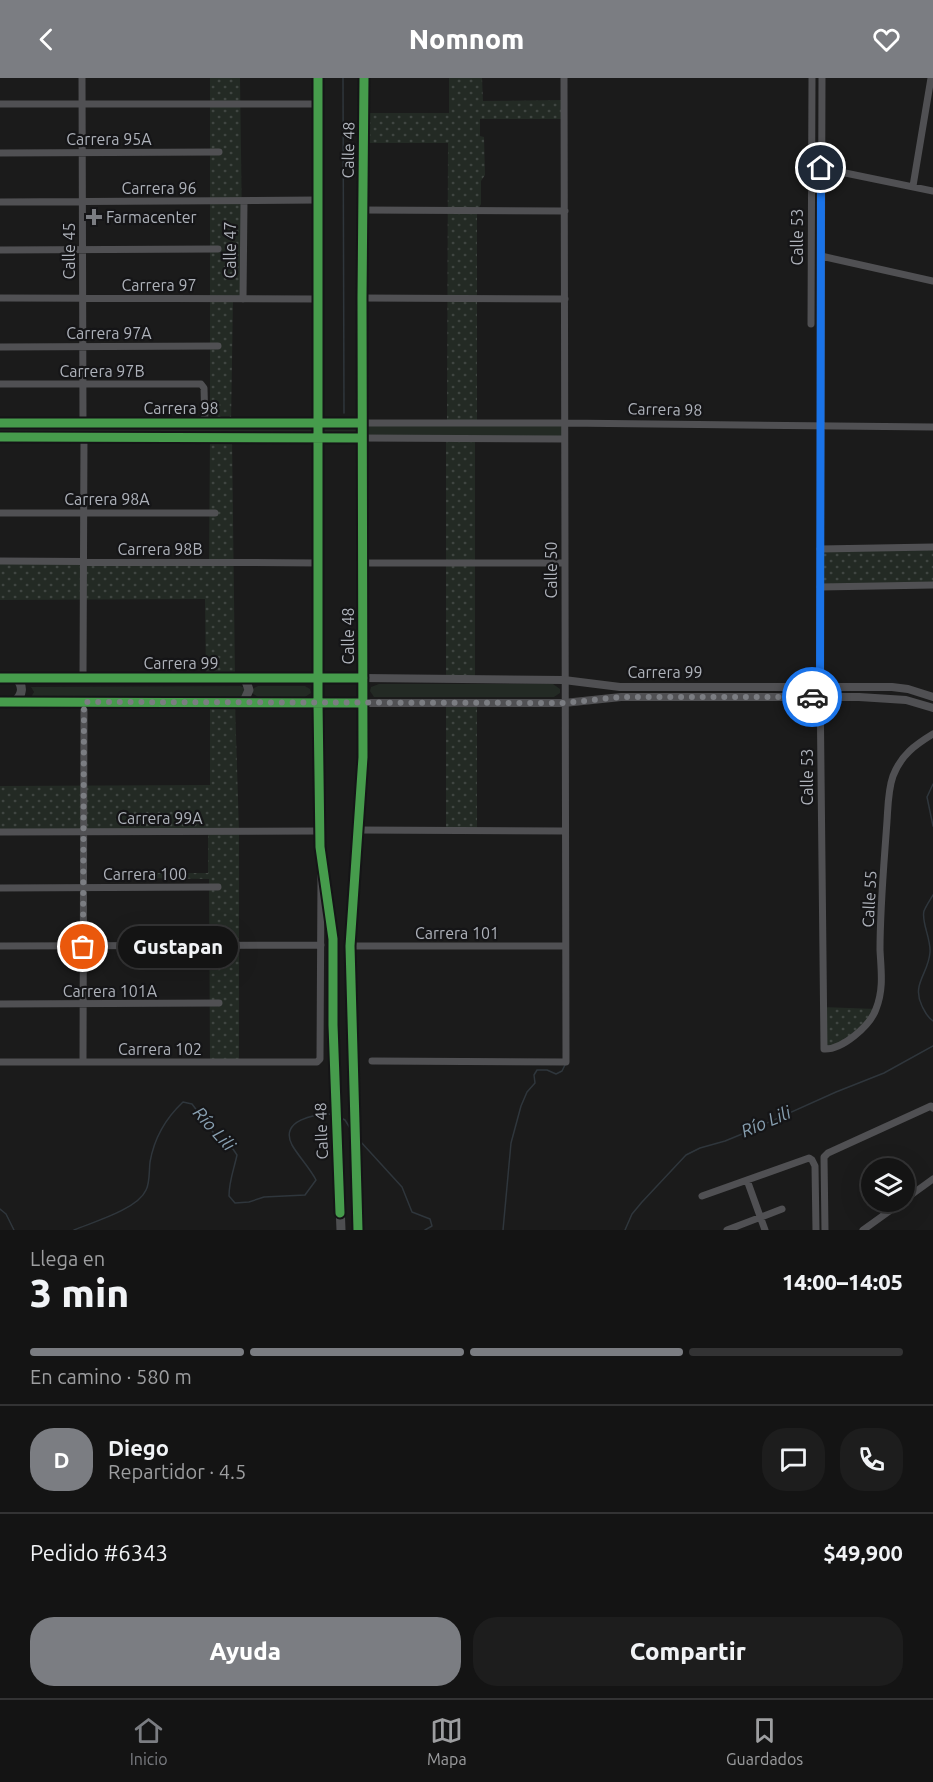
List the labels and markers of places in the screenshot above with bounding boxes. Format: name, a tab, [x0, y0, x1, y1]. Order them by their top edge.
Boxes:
pin	[795, 142, 846, 193]
place label: Farmacenter	[106, 208, 197, 226]
marker: Farmacenter	[87, 210, 101, 224]
pin	[57, 921, 108, 972]
callout: Gustapan	[119, 926, 239, 968]

